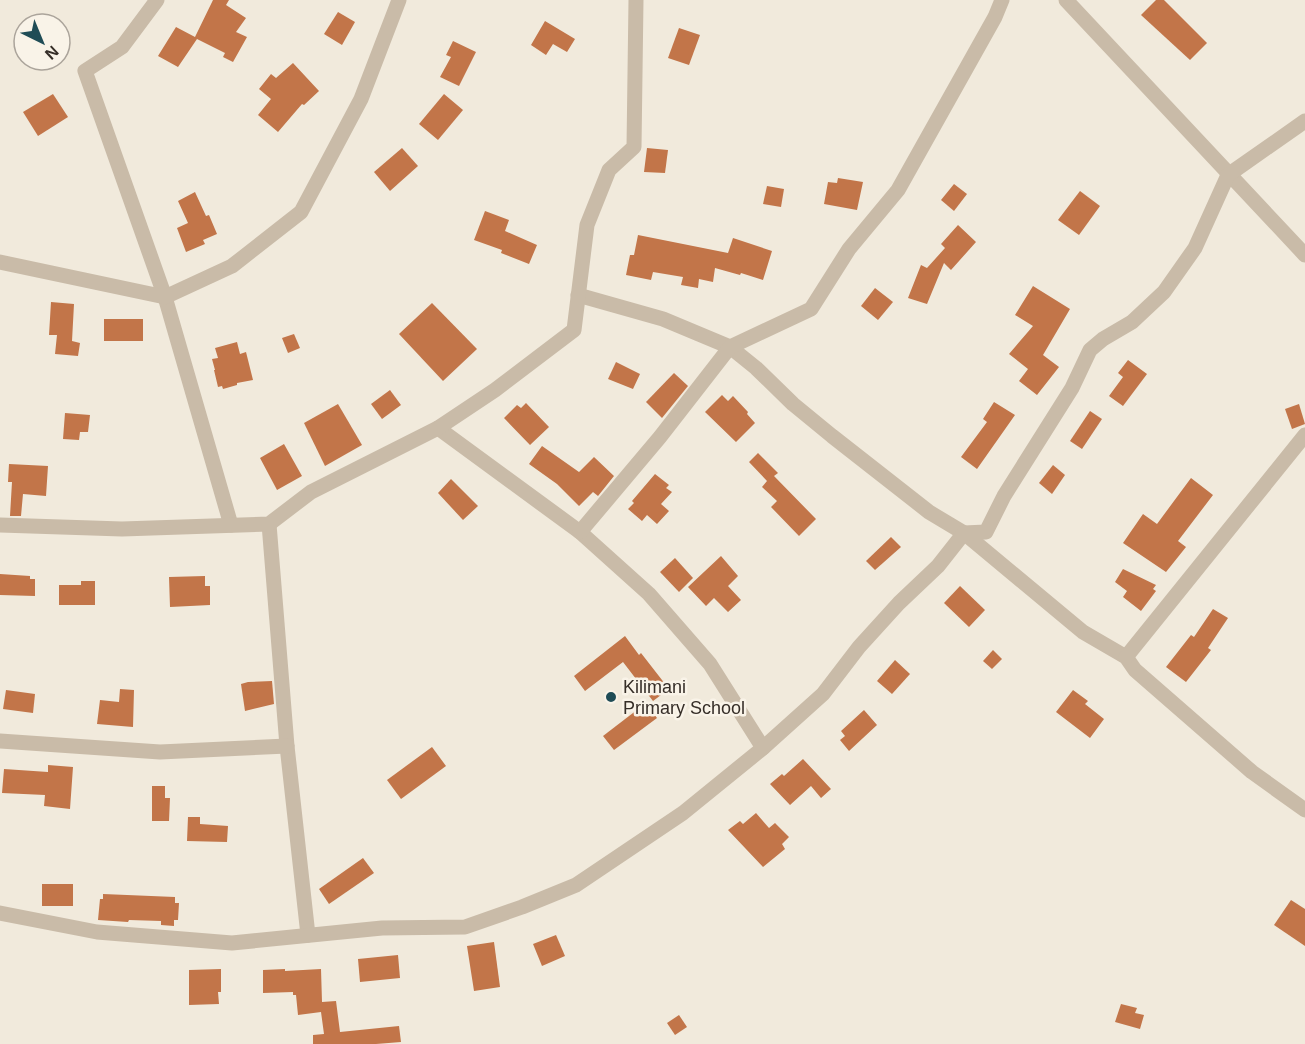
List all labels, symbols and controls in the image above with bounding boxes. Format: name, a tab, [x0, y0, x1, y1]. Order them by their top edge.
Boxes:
north arrow	[12, 12, 72, 72]
text: N	[42, 42, 62, 63]
place label: Kilimani Primary School	[623, 677, 745, 718]
marker: Kilimani Primary School	[604, 690, 618, 704]

